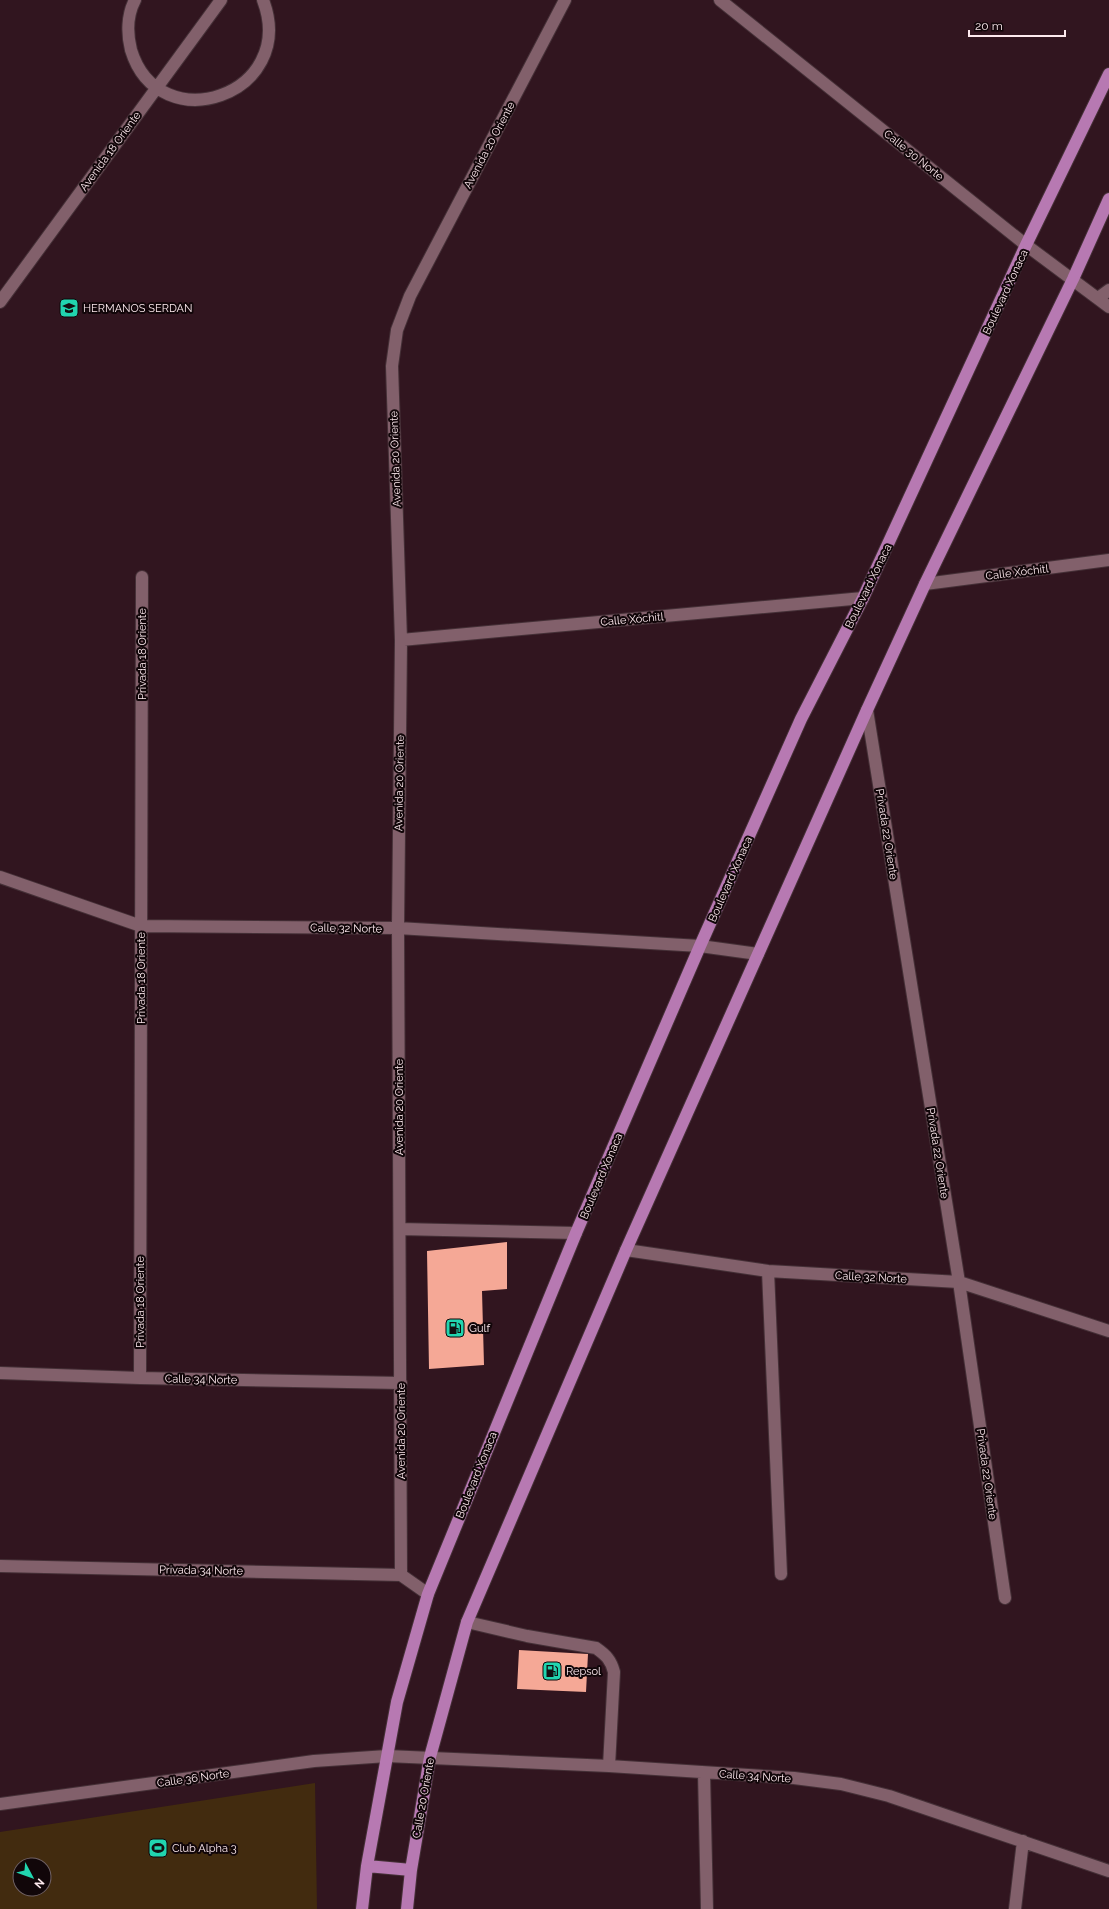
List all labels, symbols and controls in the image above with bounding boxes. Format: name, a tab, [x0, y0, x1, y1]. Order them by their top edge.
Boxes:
scale bar	[969, 12, 1065, 38]
text: 20 m	[975, 19, 1003, 33]
street label: Avenida 20 Oriente	[461, 99, 518, 191]
street label: Avenida 18 Oriente	[77, 109, 144, 194]
street label: Calle 30 Norte	[881, 127, 947, 184]
street label: Boulevard Xonaca	[980, 248, 1031, 337]
school or university icon: HERMANOS SERDAN	[58, 297, 80, 319]
place label: HERMANOS SERDAN	[83, 302, 192, 315]
street label: Avenida 20 Oriente	[387, 410, 404, 507]
street label: Boulevard Xonaca	[842, 542, 894, 630]
street label: Calle Xóchitl	[985, 562, 1049, 583]
street label: Privada 18 Oriente	[136, 608, 149, 700]
street label: Calle Xóchitl	[600, 610, 664, 629]
street label: Avenida 20 Oriente	[392, 734, 407, 831]
street label: Privada 22 Oriente	[873, 788, 900, 881]
street label: Boulevard Xonaca	[706, 834, 755, 924]
street label: Calle 32 Norte	[310, 921, 383, 936]
street label: Privada 18 Oriente	[135, 932, 148, 1024]
street label: Avenida 20 Oriente	[393, 1058, 406, 1155]
street label: Privada 22 Oriente	[924, 1107, 951, 1200]
street label: Boulevard Xonaca	[577, 1131, 625, 1221]
street label: Privada 18 Oriente	[134, 1256, 147, 1348]
street label: Calle 32 Norte	[835, 1269, 908, 1286]
fuel station icon: Gulf	[444, 1317, 466, 1339]
place label: Gulf	[469, 1322, 490, 1335]
street label: Calle 34 Norte	[165, 1372, 238, 1387]
street label: Avenida 20 Oriente	[395, 1382, 408, 1479]
street label: Privada 22 Oriente	[974, 1428, 999, 1521]
street label: Boulevard Xonaca	[453, 1430, 500, 1520]
street label: Privada 34 Norte	[159, 1563, 244, 1578]
fuel station icon: Repsol	[541, 1660, 563, 1682]
place label: Repsol	[566, 1665, 601, 1678]
street label: Calle 20 Oriente	[410, 1756, 437, 1839]
street label: Calle 36 Norte	[156, 1767, 231, 1790]
street label: Calle 34 Norte	[718, 1767, 792, 1786]
sports icon: Club Alpha 3	[147, 1837, 169, 1859]
place label: Club Alpha 3	[172, 1842, 237, 1855]
north arrow	[12, 1857, 52, 1897]
text: N	[32, 1876, 47, 1891]

